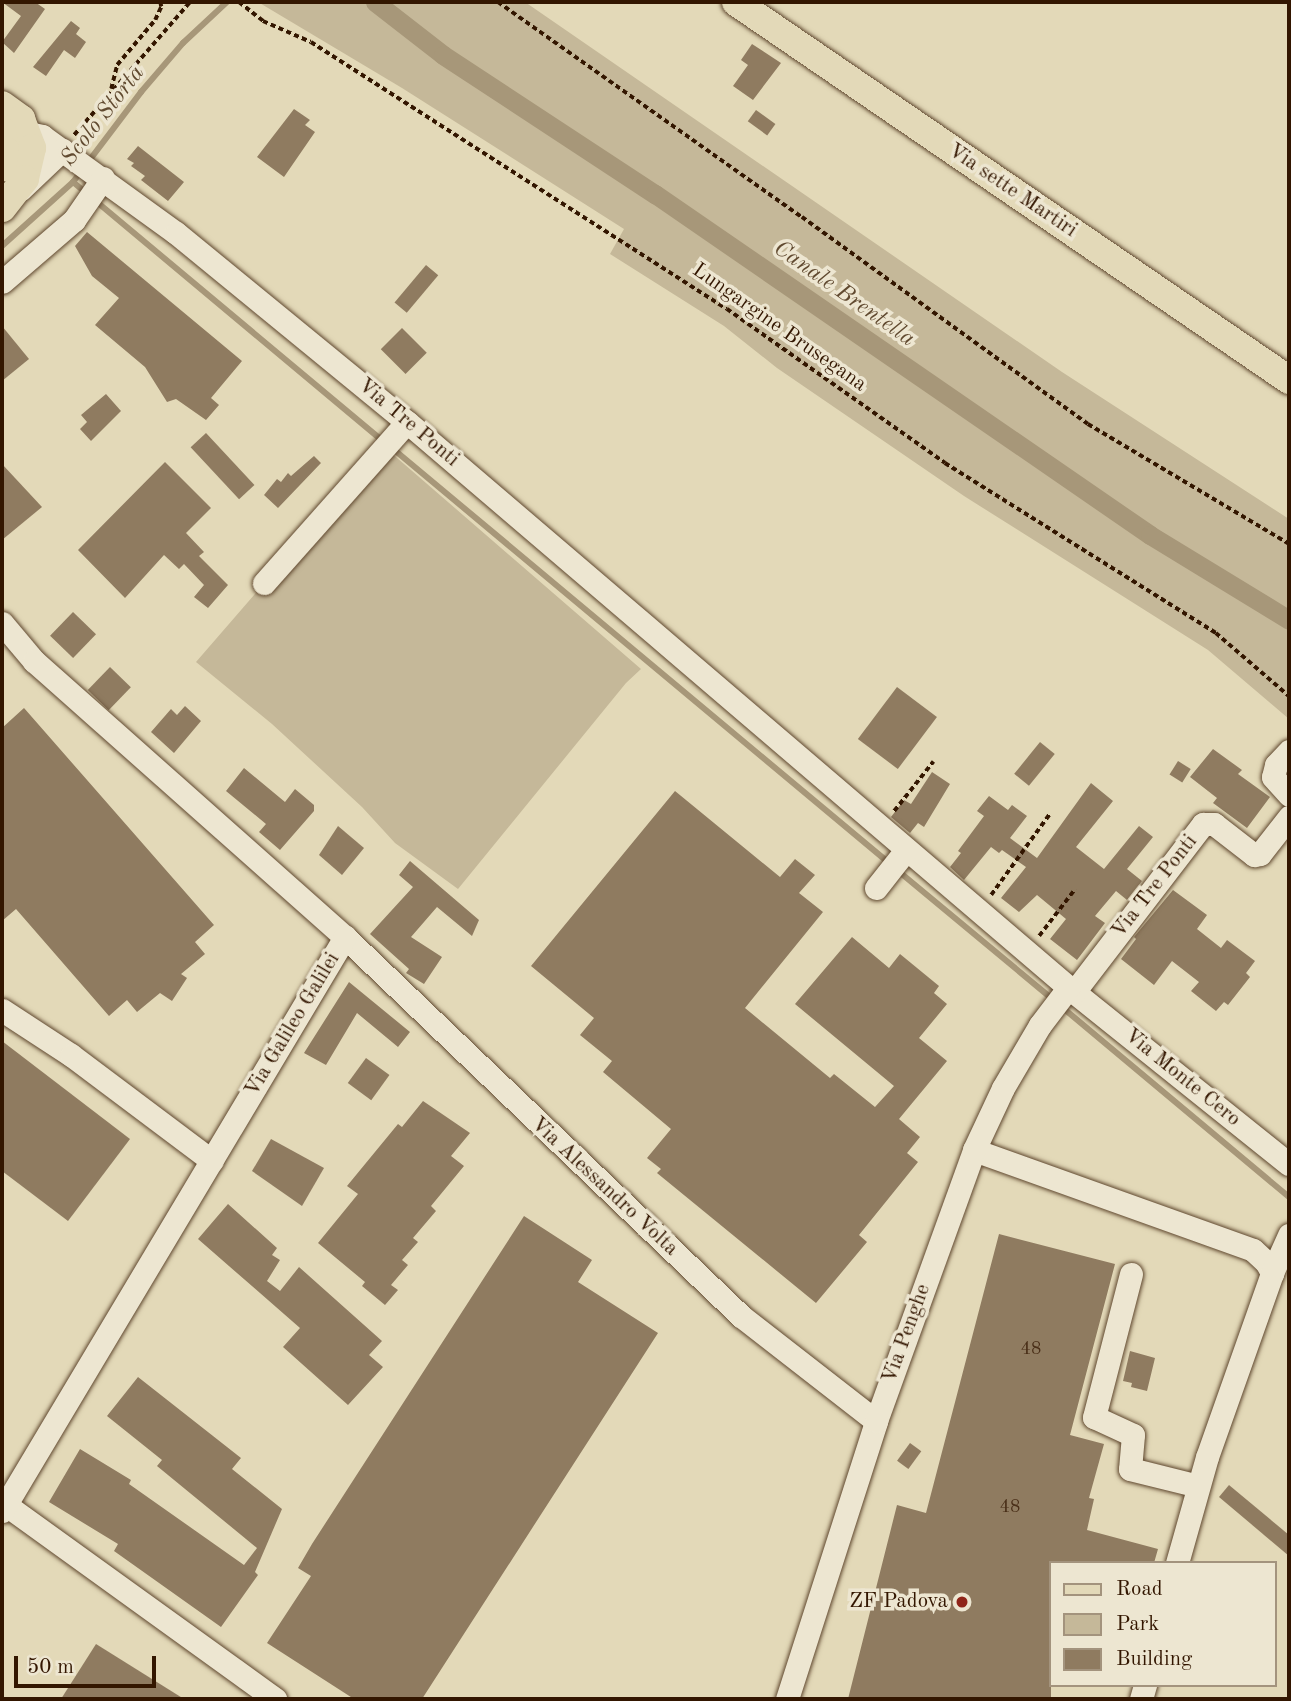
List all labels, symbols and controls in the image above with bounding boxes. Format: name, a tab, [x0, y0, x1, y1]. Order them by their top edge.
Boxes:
water label: Scolo Storta	[55, 60, 151, 172]
street label: Via sette Martiri	[943, 139, 1081, 243]
water label: Canale Brentella	[768, 235, 920, 353]
street label: Lungargine Brusegana	[687, 258, 871, 398]
street label: Via Tre Ponti	[352, 373, 464, 473]
street label: Via Tre Ponti	[1107, 830, 1203, 944]
street label: Via Galileo Galilei	[240, 948, 346, 1102]
street label: Via Monte Cero	[1119, 1023, 1245, 1133]
street label: Via Alessandro Volta	[525, 1112, 683, 1262]
street label: Via Penghe	[877, 1281, 937, 1387]
house number: 48	[1021, 1338, 1041, 1360]
house number: 48	[1000, 1496, 1020, 1518]
legend	[1050, 1561, 1277, 1687]
text: Road	[1116, 1579, 1163, 1600]
place label: ZF Padova	[849, 1589, 948, 1615]
marker: ZF Padova	[954, 1594, 970, 1610]
text: Park	[1116, 1614, 1159, 1635]
scale bar	[18, 1642, 159, 1686]
text: Building	[1116, 1649, 1192, 1670]
text: 50 m	[27, 1657, 74, 1678]

